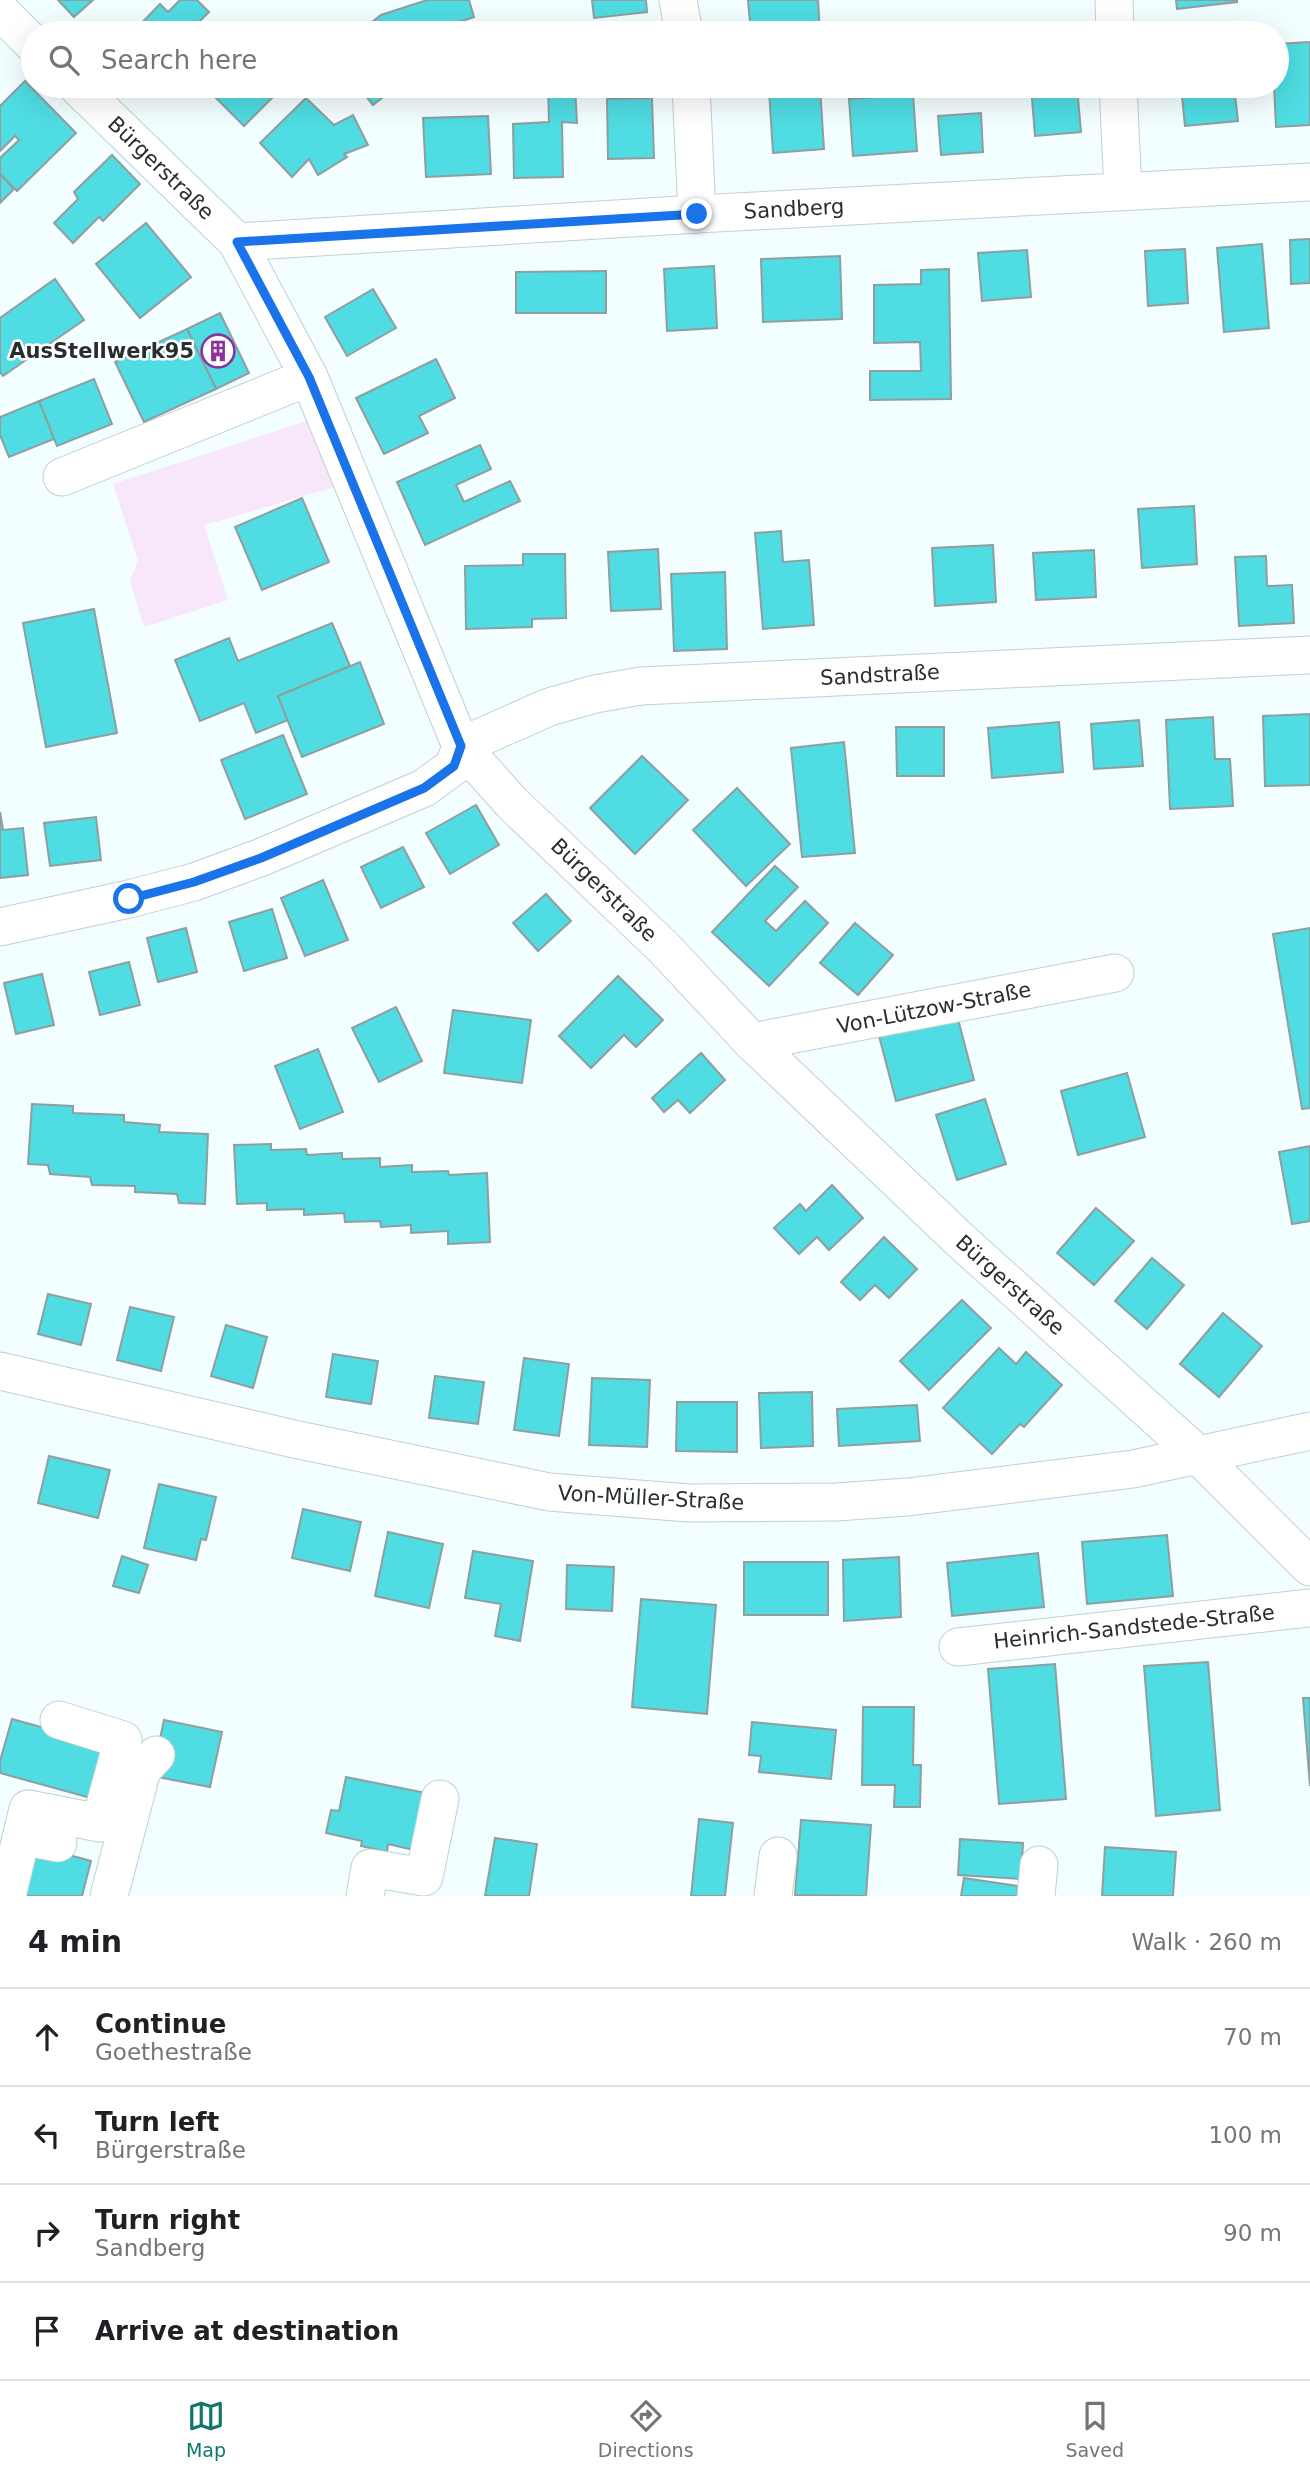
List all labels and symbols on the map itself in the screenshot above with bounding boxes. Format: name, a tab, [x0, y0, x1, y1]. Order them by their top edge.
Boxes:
street label: Bürgerstraße	[103, 112, 219, 224]
street label: Sandberg	[743, 194, 845, 224]
route end	[681, 198, 712, 229]
building icon: AusStellwerk95	[199, 332, 237, 370]
place label: AusStellwerk95	[9, 339, 194, 363]
street label: Sandstraße	[820, 660, 940, 690]
street label: Bürgerstraße	[546, 834, 662, 946]
route start	[113, 883, 144, 914]
street label: Von-Lützow-Straße	[835, 977, 1033, 1039]
street label: Bürgerstraße	[951, 1230, 1069, 1340]
street label: Von-Müller-Straße	[557, 1481, 745, 1515]
street label: Heinrich-Sandstede-Straße	[992, 1600, 1276, 1654]

